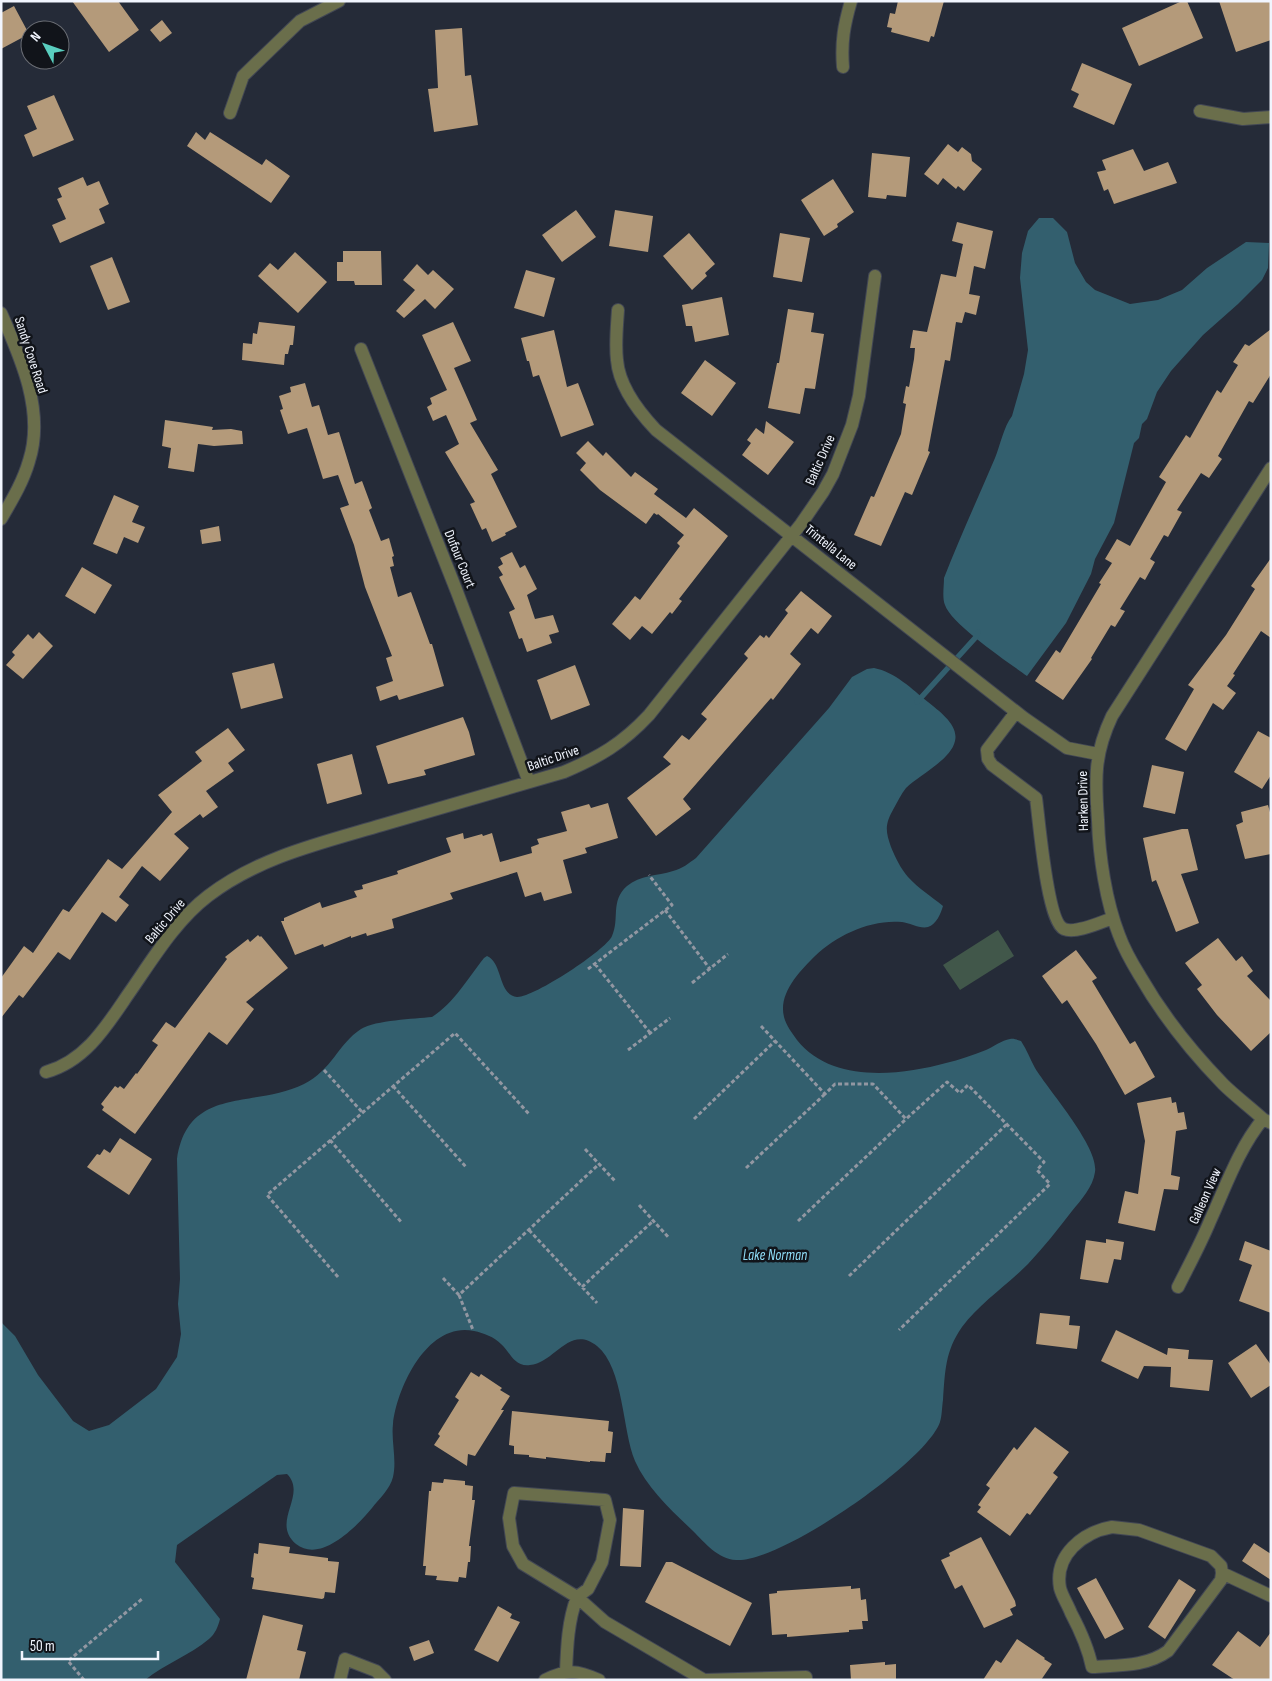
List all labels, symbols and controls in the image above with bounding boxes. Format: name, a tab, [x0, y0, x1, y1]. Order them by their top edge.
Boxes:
north arrow	[20, 20, 70, 70]
text: N	[27, 28, 44, 45]
street label: Sandy Cove Road	[11, 314, 51, 396]
street label: Baltic Drive	[801, 432, 839, 488]
street label: Trintella Lane	[801, 521, 861, 573]
street label: Dufour Court	[441, 527, 479, 591]
street label: Baltic Drive	[525, 741, 581, 775]
street label: Harken Drive	[1074, 771, 1092, 831]
street label: Baltic Drive	[141, 895, 189, 947]
street label: Galleon View	[1185, 1165, 1225, 1227]
water label: Lake Norman	[743, 1246, 807, 1265]
scale bar	[22, 1628, 159, 1660]
text: 50 m	[30, 1637, 55, 1656]

